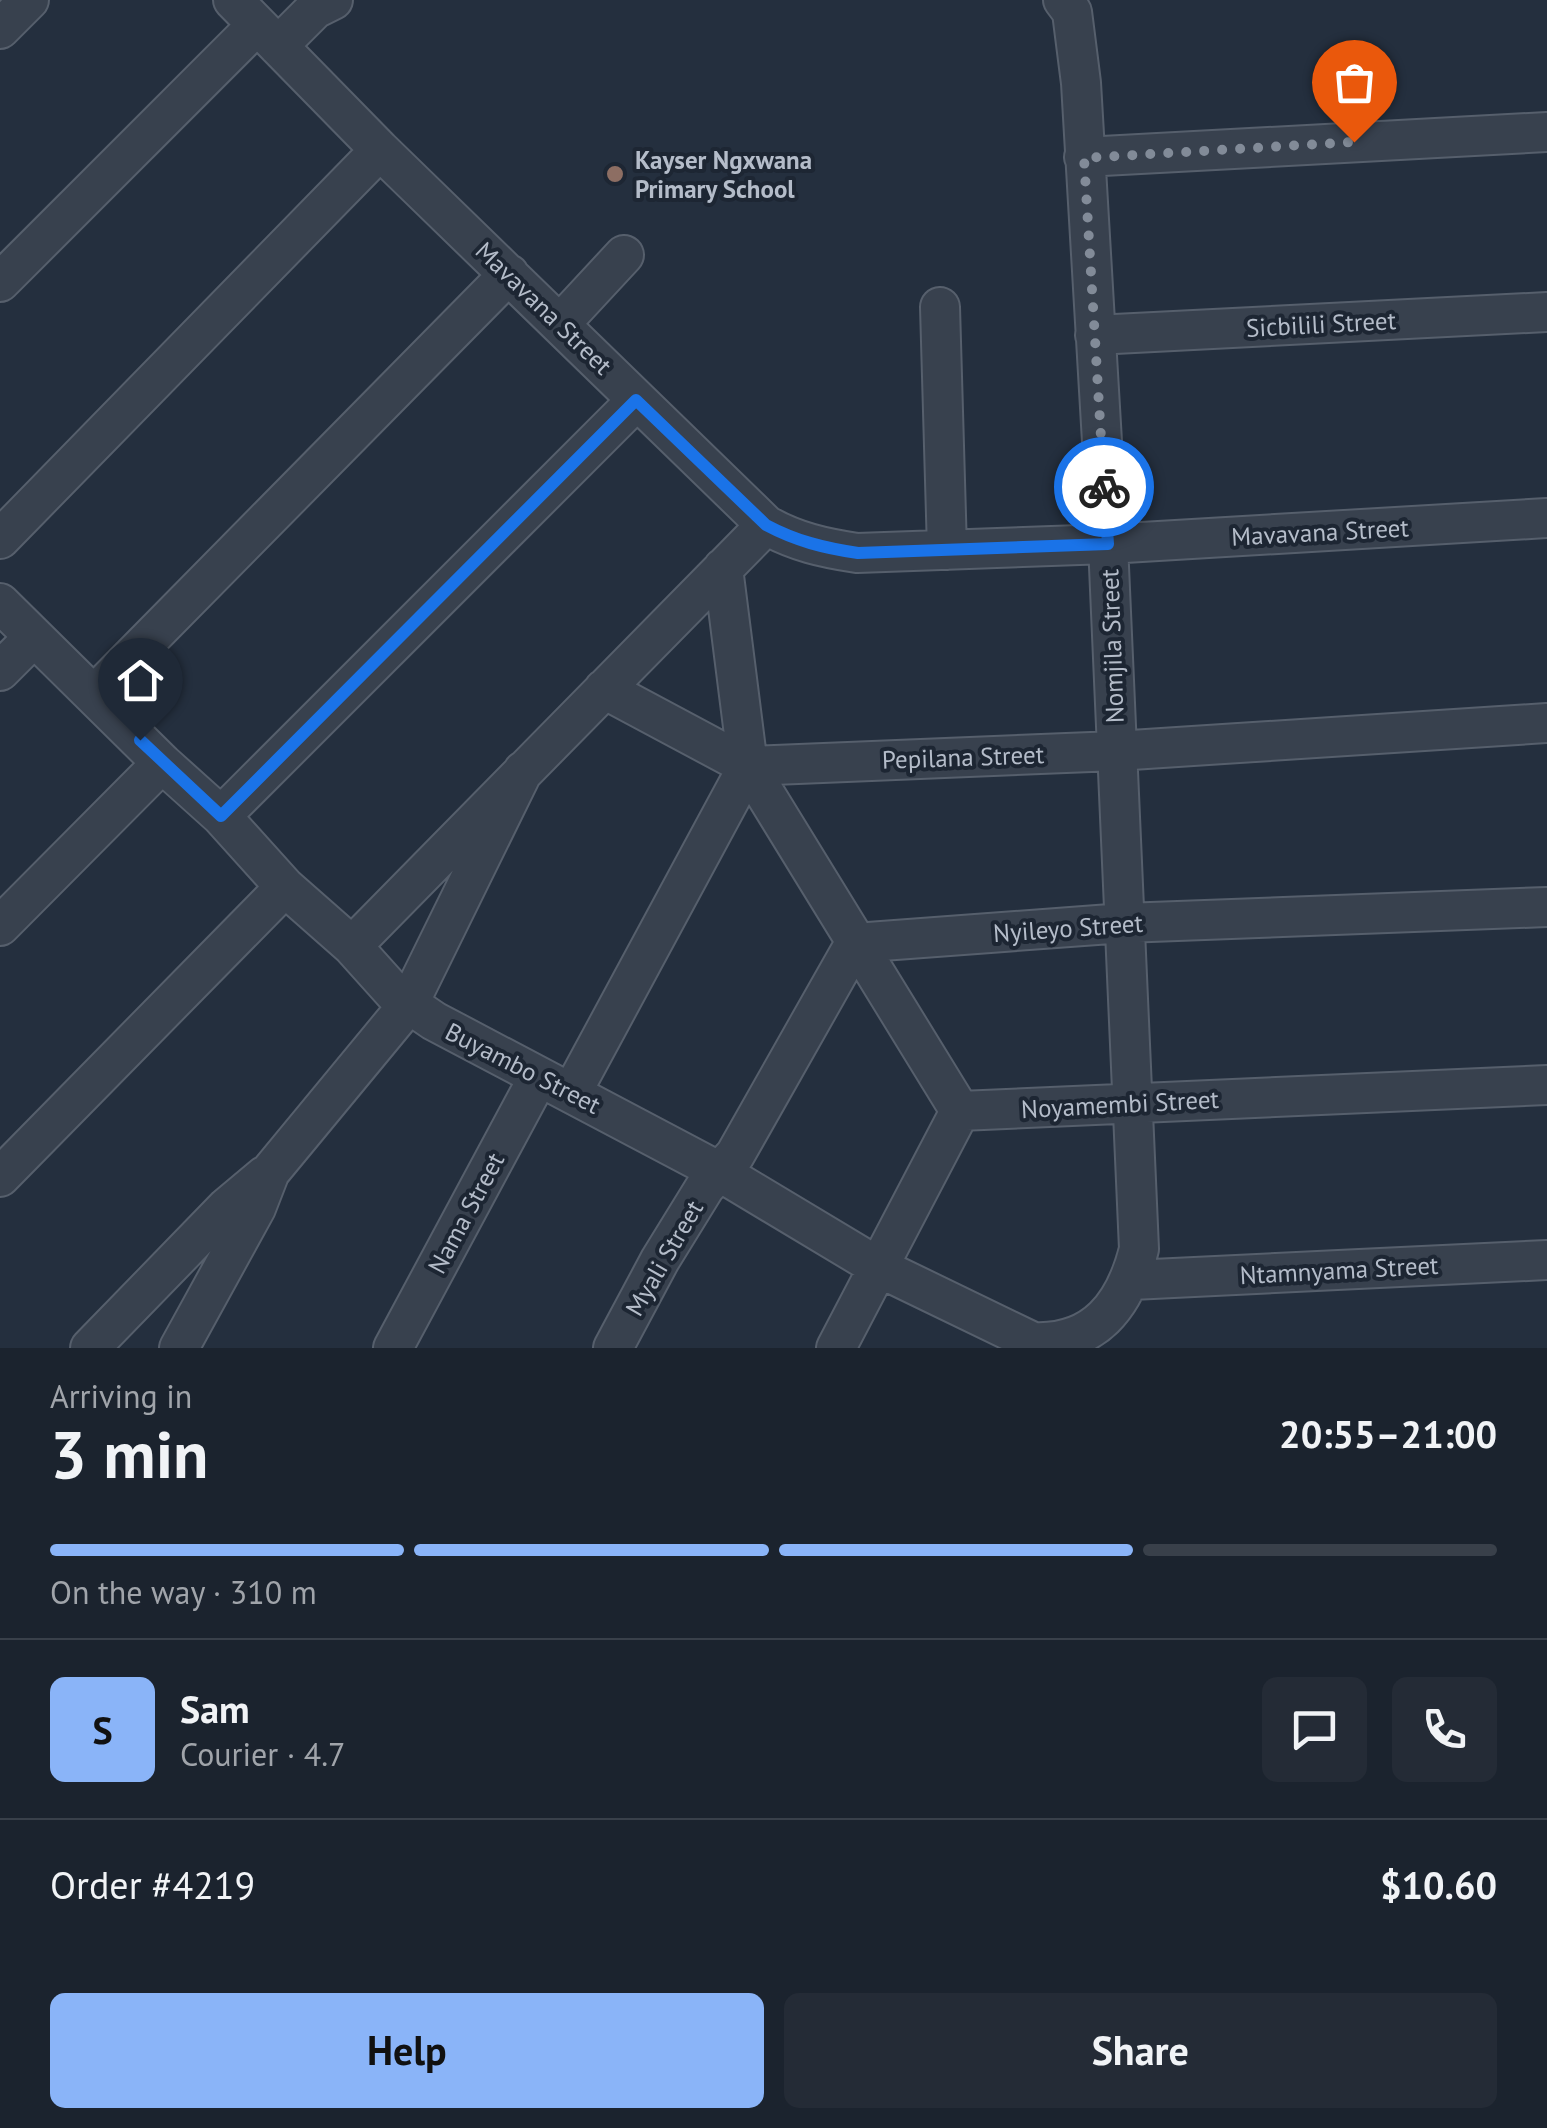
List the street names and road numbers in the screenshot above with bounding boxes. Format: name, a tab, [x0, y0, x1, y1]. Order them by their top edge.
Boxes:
street label: Mavavana Street	[469, 235, 619, 382]
street label: Sicbilili Street	[1245, 304, 1397, 344]
street label: Mavavana Street	[1230, 511, 1410, 553]
street label: Nomjila Street	[1093, 568, 1131, 724]
street label: Pepilana Street	[881, 738, 1045, 776]
street label: Nyileyo Street	[992, 907, 1144, 949]
street label: Buyambo Street	[440, 1015, 606, 1121]
street label: Noyamembi Street	[1020, 1083, 1220, 1125]
street label: Nama Street	[421, 1147, 511, 1279]
street label: Myali Street	[618, 1194, 710, 1322]
street label: Ntamnyama Street	[1239, 1249, 1440, 1291]

